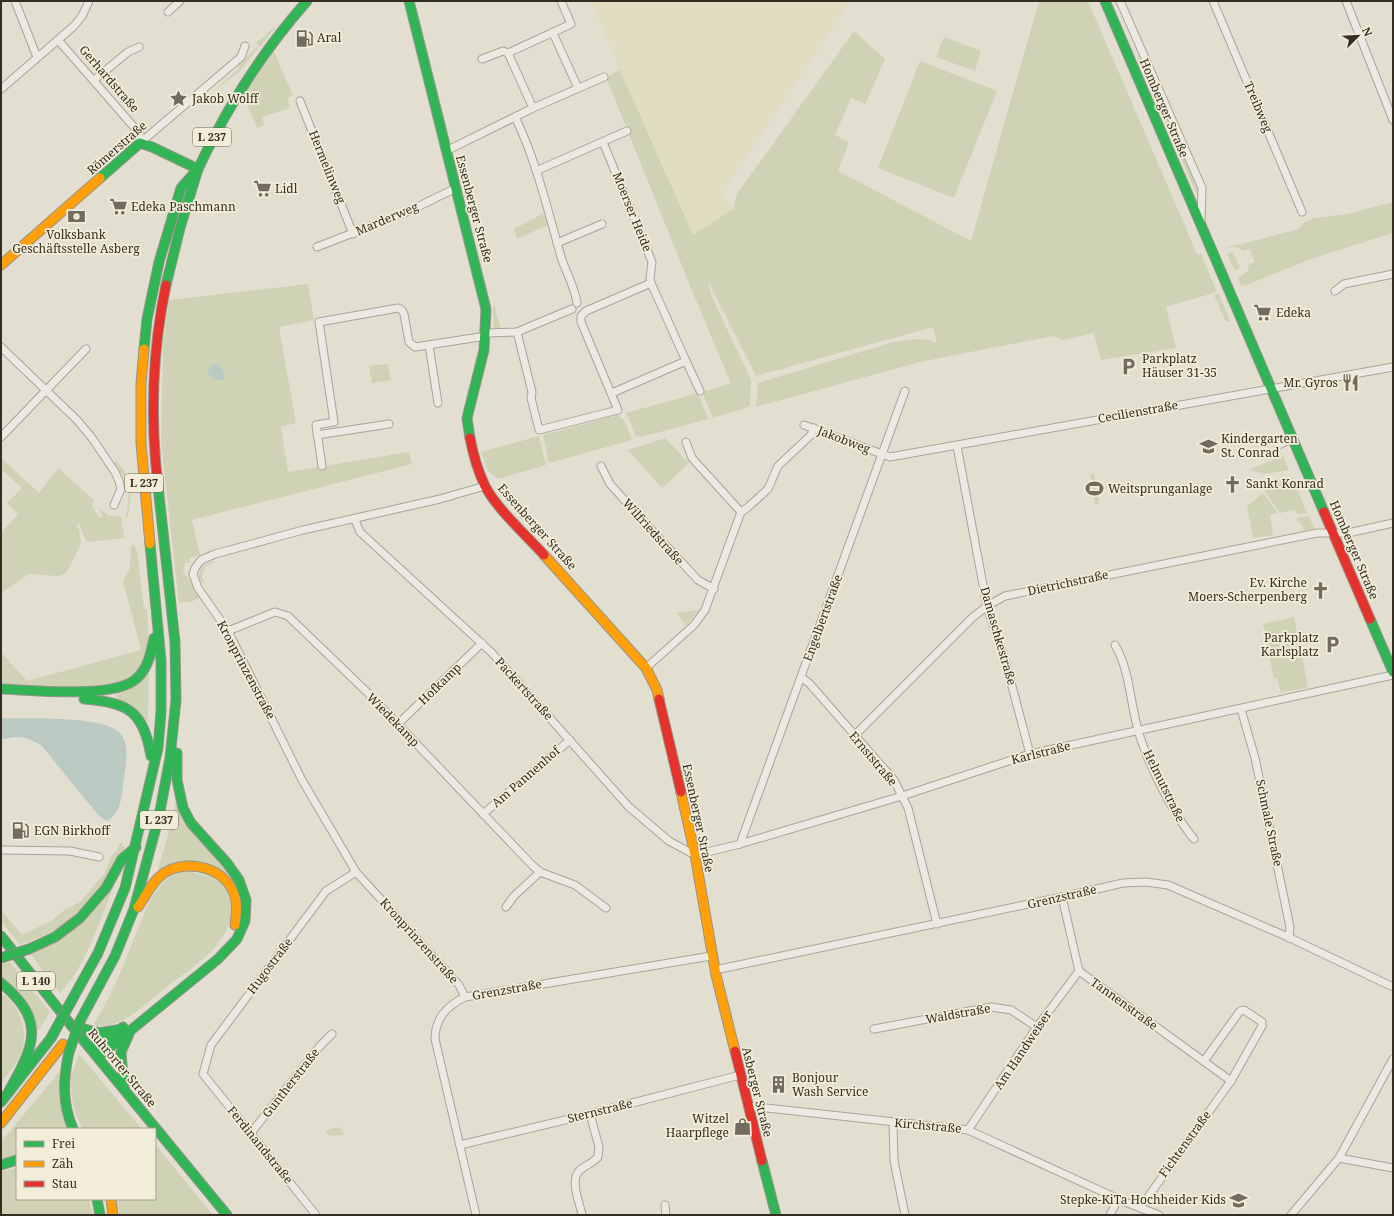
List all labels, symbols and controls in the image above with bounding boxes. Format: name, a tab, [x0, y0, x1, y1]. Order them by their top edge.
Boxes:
north arrow	[1338, 16, 1378, 56]
text: N	[1359, 25, 1376, 39]
fuel station icon: Aral	[294, 28, 314, 48]
place label: Aral	[317, 29, 342, 46]
street label: Gerhardstraße	[75, 41, 143, 116]
street label: Homberger Straße	[1136, 56, 1193, 160]
street label: Treibweg	[1240, 79, 1277, 135]
place icon: Jakob Wolff	[169, 89, 189, 109]
place label: Jakob Wolff	[191, 90, 260, 107]
street label: Römerstraße	[83, 117, 150, 178]
road number: L 237	[193, 128, 231, 146]
street label: Hermelinweg	[305, 128, 350, 207]
street label: Essenberger Straße	[452, 153, 497, 265]
street label: Moerser Heide	[609, 169, 656, 254]
supermarket icon: Lidl	[252, 179, 272, 199]
place label: Lidl	[275, 180, 298, 197]
supermarket icon: Edeka Paschmann	[108, 197, 128, 217]
place label: Edeka Paschmann	[131, 198, 236, 215]
street label: Marderweg	[353, 198, 421, 239]
bank icon: Volksbank Geschäftsstelle Asberg	[66, 206, 86, 226]
place label: Volksbank Geschäftsstelle Asberg	[12, 226, 140, 257]
supermarket icon: Edeka	[1253, 303, 1273, 323]
place label: Edeka	[1276, 304, 1311, 321]
place label: Parkplatz Häuser 31-35	[1142, 350, 1217, 381]
parking icon: Parkplatz Häuser 31-35	[1119, 356, 1139, 376]
restaurant icon: Mr. Gyros	[1341, 373, 1361, 393]
place label: Mr. Gyros	[1283, 374, 1338, 391]
street label: Cecilienstraße	[1096, 396, 1179, 427]
street label: Jakobweg	[814, 421, 874, 458]
place label: Kindergarten St. Conrad	[1221, 430, 1298, 461]
school or university icon: Kindergarten St. Conrad	[1198, 436, 1218, 456]
road number: L 237	[125, 474, 163, 492]
church icon: Sankt Konrad	[1223, 474, 1243, 494]
place label: Sankt Konrad	[1246, 475, 1324, 492]
sports icon: Weitsprunganlage	[1085, 479, 1105, 499]
street label: Essenberger Straße	[494, 480, 581, 573]
place label: Weitsprunganlage	[1108, 480, 1212, 497]
street label: Wilfriedstraße	[619, 495, 688, 569]
street label: Homberger Straße	[1326, 498, 1383, 602]
street label: Dietrichstraße	[1026, 566, 1110, 599]
street label: Engelbertstraße	[799, 572, 846, 664]
place label: Ev. Kirche Moers-Scherpenberg	[1188, 574, 1308, 605]
church icon: Ev. Kirche Moers-Scherpenberg	[1310, 580, 1330, 600]
street label: Damaschkestraße	[976, 585, 1021, 687]
street label: Kronprinzenstraße	[213, 617, 280, 722]
place label: Parkplatz Karlsplatz	[1261, 629, 1319, 660]
parking icon: Parkplatz Karlsplatz	[1322, 635, 1342, 655]
street label: Packertstraße	[492, 654, 557, 724]
street label: Hofkamp	[415, 659, 465, 708]
street label: Wiedekamp	[363, 689, 423, 750]
street label: Ernststraße	[845, 728, 901, 790]
street label: Karlstraße	[1009, 737, 1072, 768]
street label: Am Pannenhof	[488, 741, 565, 811]
street label: Helmutstraße	[1140, 747, 1189, 825]
street label: Essenberger Straße	[679, 762, 718, 874]
street label: Schmale Straße	[1252, 778, 1287, 868]
road number: L 237	[140, 811, 178, 829]
fuel station icon: EGN Birkhoff	[11, 821, 31, 841]
place label: EGN Birkhoff	[34, 822, 111, 839]
street label: Grenzstraße	[1026, 880, 1098, 913]
street label: Kronprinzenstraße	[376, 894, 462, 987]
street label: Hugostraße	[243, 934, 296, 997]
road number: L 140	[17, 972, 55, 990]
street label: Tannenstraße	[1087, 973, 1161, 1034]
street label: Grenzstraße	[471, 975, 543, 1004]
street label: Waldstraße	[924, 999, 992, 1028]
street label: Am Handweiser	[990, 1006, 1056, 1093]
street label: Ruhrorter Straße	[84, 1025, 160, 1111]
street label: Guntherstraße	[258, 1044, 323, 1121]
street label: Asberger Straße	[738, 1045, 777, 1139]
place label: Bonjour Wash Service	[792, 1069, 868, 1100]
building icon: Bonjour Wash Service	[769, 1075, 789, 1095]
street label: Sternstraße	[566, 1094, 634, 1127]
street label: Ferdinandstraße	[224, 1102, 297, 1187]
street label: Fichtenstraße	[1155, 1107, 1215, 1181]
place label: Witzel Haarpflege	[666, 1110, 729, 1141]
street label: Kirchstraße	[894, 1114, 962, 1137]
shop icon: Witzel Haarpflege	[732, 1116, 752, 1136]
legend	[16, 1128, 156, 1200]
text: Frei	[52, 1135, 75, 1152]
text: Zäh	[52, 1155, 74, 1172]
text: Stau	[52, 1175, 78, 1192]
school or university icon: Stepke-KiTa Hochheider Kids	[1229, 1190, 1249, 1210]
place label: Stepke-KiTa Hochheider Kids	[1060, 1191, 1226, 1208]

